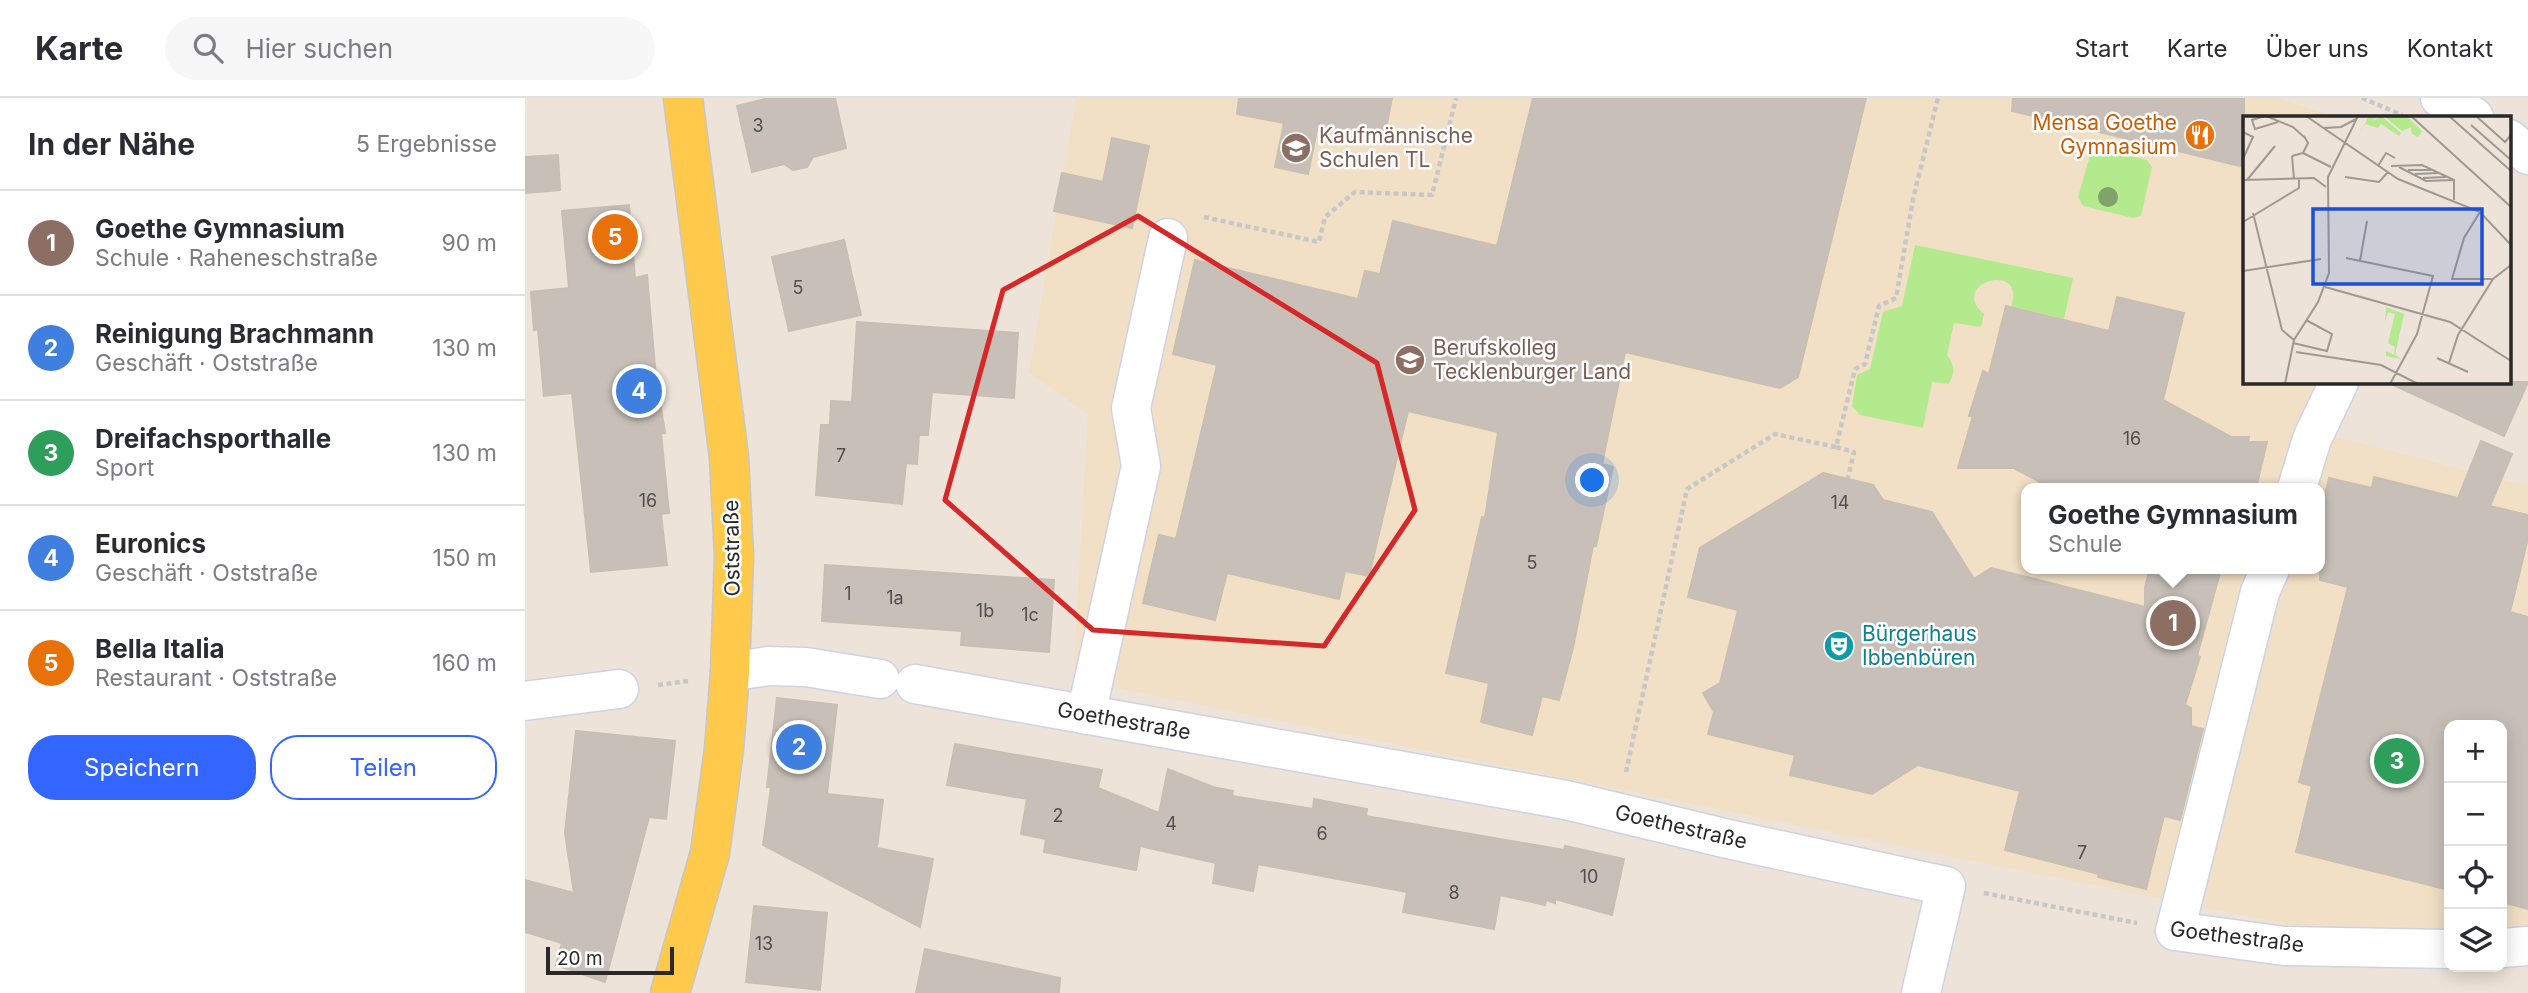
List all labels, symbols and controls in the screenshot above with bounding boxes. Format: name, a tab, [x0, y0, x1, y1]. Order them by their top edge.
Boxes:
search box	[165, 17, 655, 80]
text: Karte	[35, 28, 123, 68]
icon: search	[189, 29, 227, 67]
text: Hier suchen	[245, 33, 393, 64]
text: Start	[2075, 34, 2129, 63]
text: Karte	[2167, 34, 2227, 63]
text: Über uns	[2265, 34, 2369, 63]
text: Kontakt	[2407, 34, 2493, 63]
place label: Mensa Goethe Gymnasium	[2033, 110, 2177, 159]
house number: 3	[752, 115, 764, 136]
inset map	[2243, 116, 2511, 383]
restaurant icon: Mensa Goethe Gymnasium	[2183, 118, 2217, 152]
place label: Kaufmännische Schulen TL	[1319, 123, 1473, 172]
text: In der Nähe	[28, 126, 195, 162]
text: 5 Ergebnisse	[356, 130, 497, 158]
school or university icon: Kaufmännische Schulen TL	[1279, 131, 1313, 165]
pin: 5	[592, 211, 638, 263]
text: Goethe Gymnasium	[95, 213, 345, 244]
text: 1	[46, 229, 56, 257]
text: 90 m	[442, 229, 497, 257]
text: Schule · Raheneschstraße	[95, 244, 378, 272]
house number: 5	[793, 277, 803, 298]
text: Reinigung Brachmann	[95, 318, 374, 349]
text: 2	[44, 334, 58, 362]
text: 130 m	[432, 334, 497, 362]
place label: Berufskolleg Tecklenburger Land	[1433, 335, 1631, 384]
school or university icon: Berufskolleg Tecklenburger Land	[1393, 343, 1427, 377]
text: Geschäft · Oststraße	[95, 349, 318, 377]
pin: 4	[616, 365, 662, 417]
text: Dreifachsporthalle	[95, 423, 331, 454]
house number: 16	[2123, 428, 2141, 449]
text: 3	[44, 439, 58, 467]
text: 130 m	[432, 439, 497, 467]
house number: 7	[836, 445, 846, 466]
text: Sport	[95, 454, 154, 482]
your location	[1575, 463, 1609, 497]
popup	[2021, 483, 2325, 574]
house number: 16	[639, 490, 657, 511]
house number: 14	[1831, 492, 1849, 513]
street label: Oststraße	[718, 499, 745, 597]
text: Goethe Gymnasium	[2048, 499, 2298, 530]
text: Euronics	[95, 528, 206, 559]
text: Schule	[2048, 530, 2122, 558]
text: 4	[43, 544, 59, 572]
text: 150 m	[433, 544, 497, 572]
house number: 5	[1527, 552, 1537, 573]
text: Geschäft · Oststraße	[95, 559, 318, 587]
house number: 1	[844, 583, 852, 604]
house number: 1a	[886, 587, 904, 608]
pin: 1	[2150, 597, 2196, 649]
house number: 1b	[976, 600, 994, 621]
house number: 1c	[1021, 604, 1039, 625]
place label: Bürgerhaus Ibbenbüren	[1862, 621, 1977, 670]
theatre icon: Bürgerhaus Ibbenbüren	[1822, 629, 1856, 663]
text: Bella Italia	[95, 633, 225, 664]
text: 5	[44, 649, 58, 677]
text: 160 m	[432, 649, 497, 677]
text: Restaurant · Oststraße	[95, 664, 337, 692]
street label: Goethestraße	[1056, 696, 1193, 745]
map controls	[2444, 720, 2507, 972]
button: +	[2444, 720, 2507, 783]
pin: 2	[776, 721, 822, 773]
button: Speichern	[28, 735, 256, 800]
button: Teilen	[270, 735, 497, 800]
pin: 3	[2374, 735, 2420, 787]
button: −	[2444, 783, 2507, 846]
street label: Goethestraße	[1613, 799, 1750, 854]
house number: 2	[1053, 805, 1063, 826]
house number: 4	[1165, 813, 1177, 834]
house number: 6	[1316, 823, 1328, 844]
house number: 7	[2077, 842, 2087, 863]
button: locate	[2444, 846, 2507, 909]
house number: 10	[1580, 866, 1598, 887]
house number: 8	[1448, 882, 1460, 903]
button: layers	[2444, 909, 2507, 972]
street label: Goethestraße	[2169, 916, 2306, 957]
house number: 13	[755, 933, 773, 954]
scale bar	[546, 944, 674, 976]
text: 20 m	[557, 947, 603, 970]

